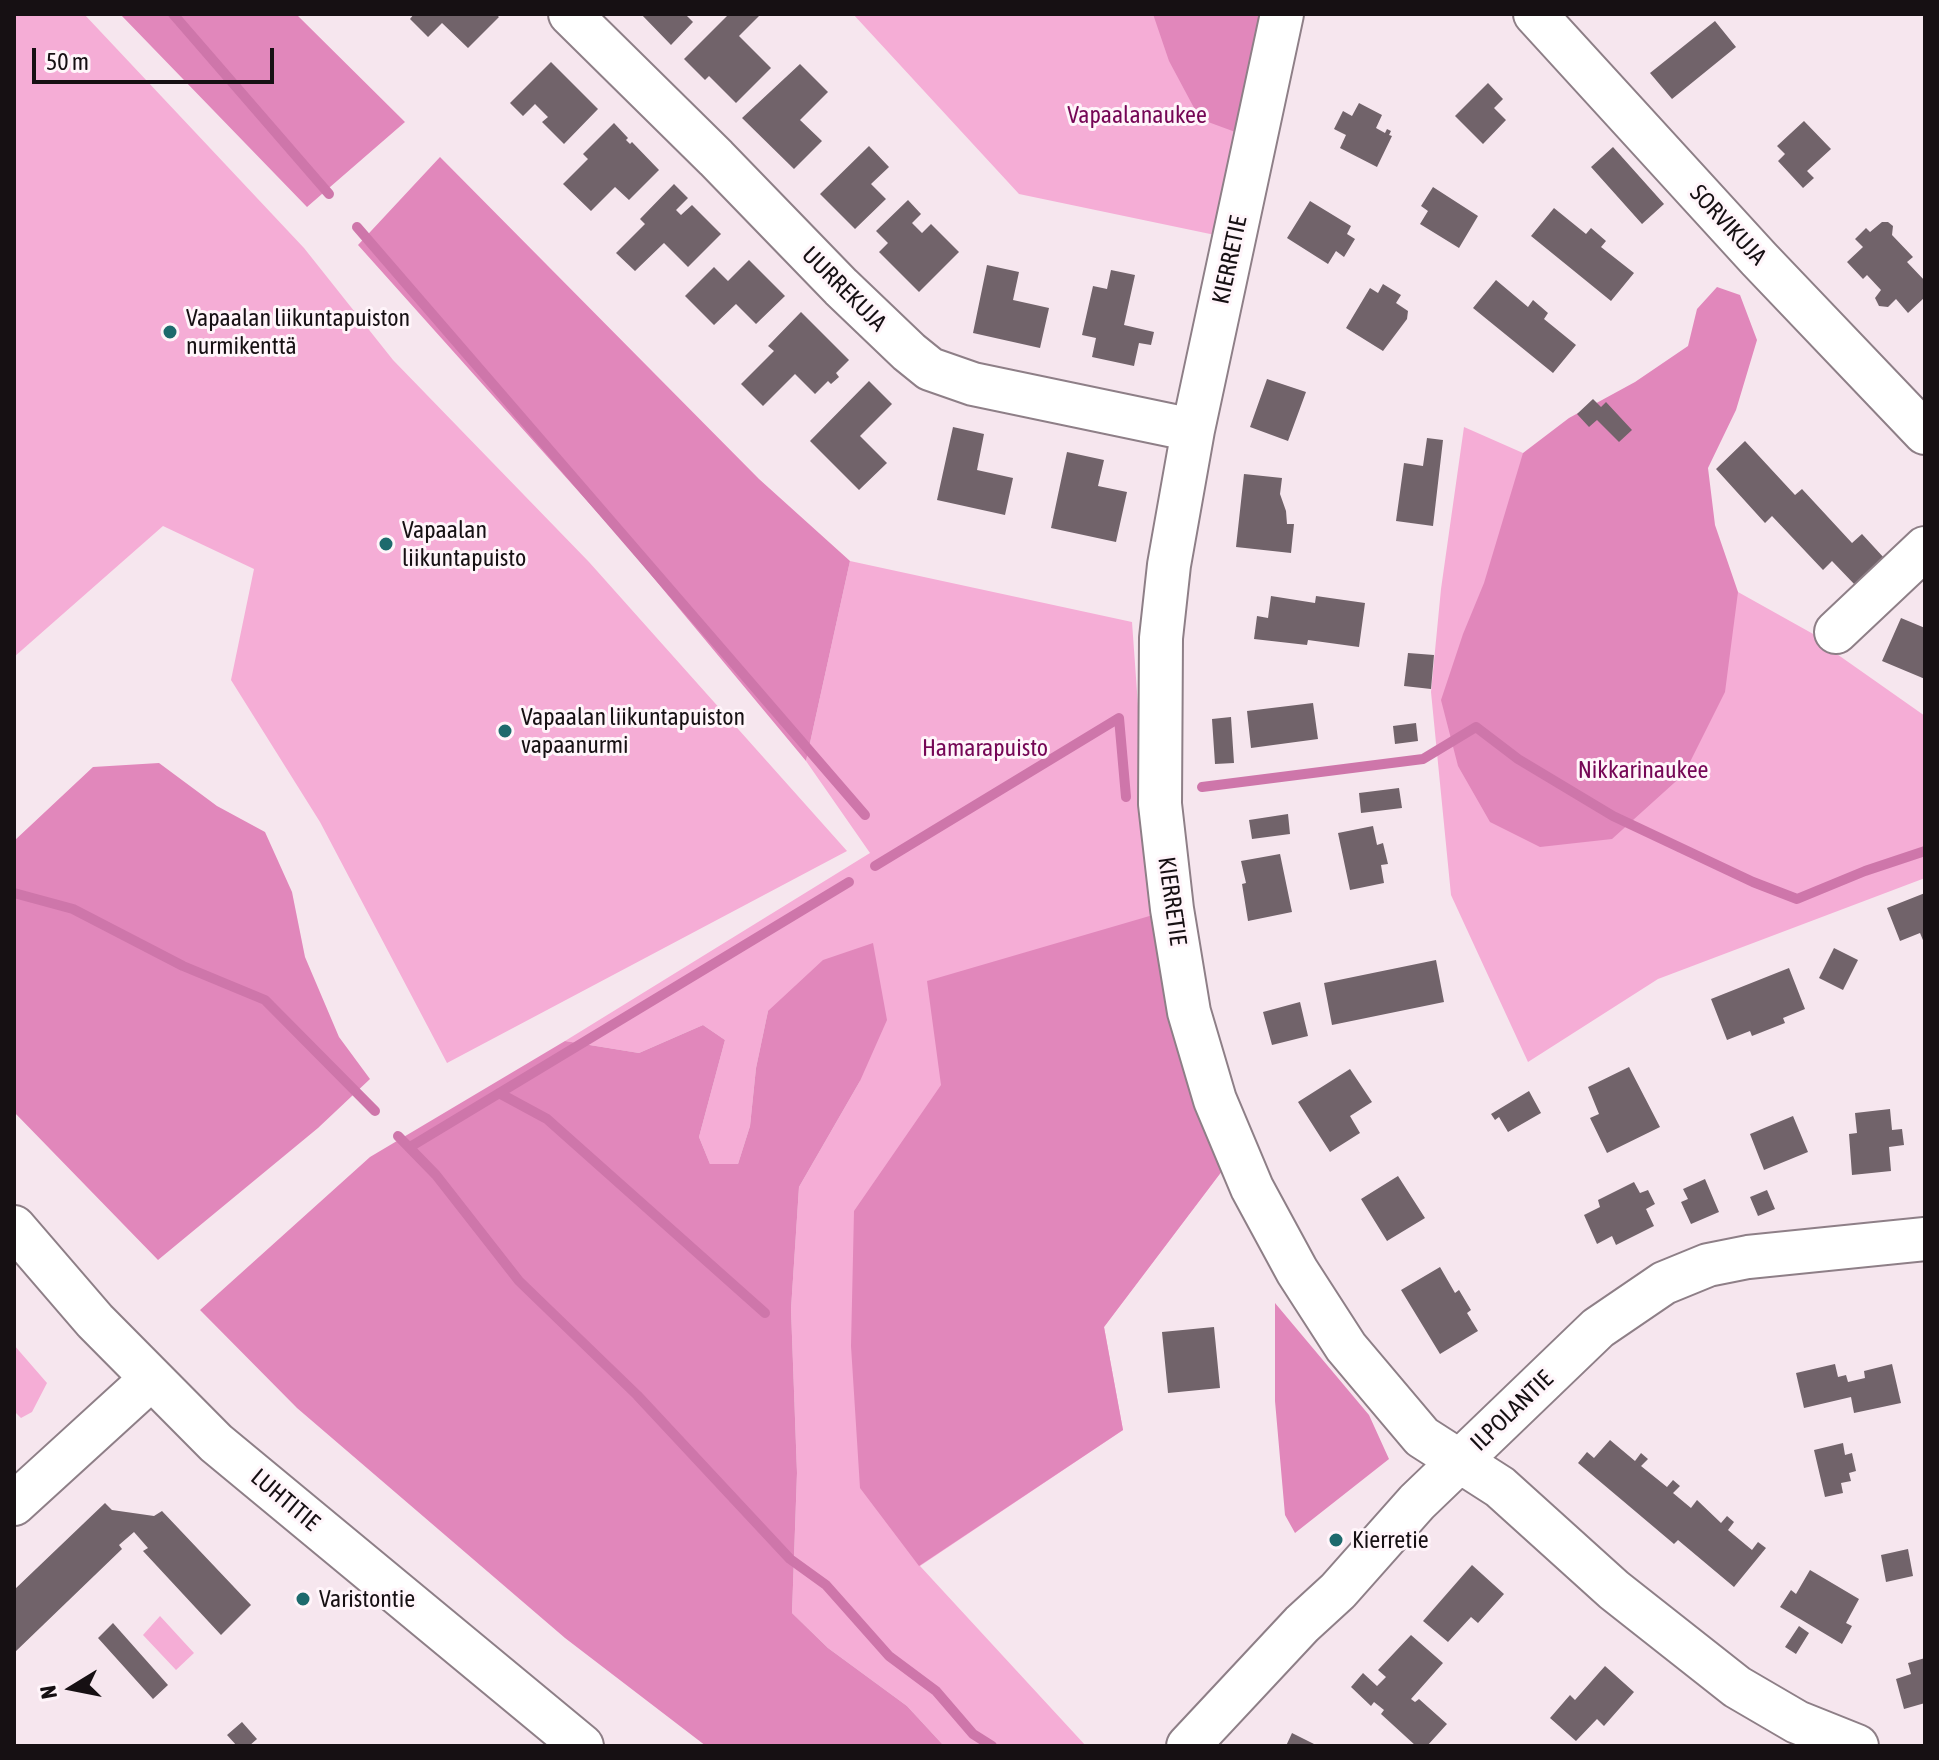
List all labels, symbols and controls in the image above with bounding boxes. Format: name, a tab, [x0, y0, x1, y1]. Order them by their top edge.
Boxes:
scale bar	[36, 32, 278, 82]
text: 50 m	[46, 48, 89, 75]
park label: Vapaalanaukee	[1067, 101, 1207, 129]
street label: SORVIKUJA	[1684, 179, 1772, 271]
street label: KIERRETIE	[1207, 213, 1253, 307]
street label: UURREKUJA	[796, 241, 892, 337]
place label: Vapaalan liikuntapuiston nurmikenttä	[186, 304, 410, 360]
marker: Vapaalan liikuntapuiston nurmikenttä	[161, 323, 179, 341]
place label: Vapaalan liikuntapuisto	[402, 516, 526, 572]
marker: Vapaalan liikuntapuisto	[377, 535, 395, 553]
place label: Vapaalan liikuntapuiston vapaanurmi	[521, 703, 745, 759]
marker: Vapaalan liikuntapuiston vapaanurmi	[496, 722, 514, 740]
park label: Hamarapuisto	[922, 734, 1048, 762]
park label: Nikkarinaukee	[1578, 756, 1708, 784]
street label: KIERRETIE	[1152, 855, 1192, 947]
street label: ILPOLANTIE	[1465, 1365, 1559, 1457]
street label: LUHTITIE	[245, 1463, 325, 1537]
place label: Kierretie	[1352, 1526, 1429, 1554]
marker: Kierretie	[1327, 1531, 1345, 1549]
place label: Varistontie	[319, 1585, 415, 1613]
marker: Varistontie	[294, 1590, 312, 1608]
north arrow	[32, 1648, 112, 1728]
text: N	[34, 1684, 62, 1701]

